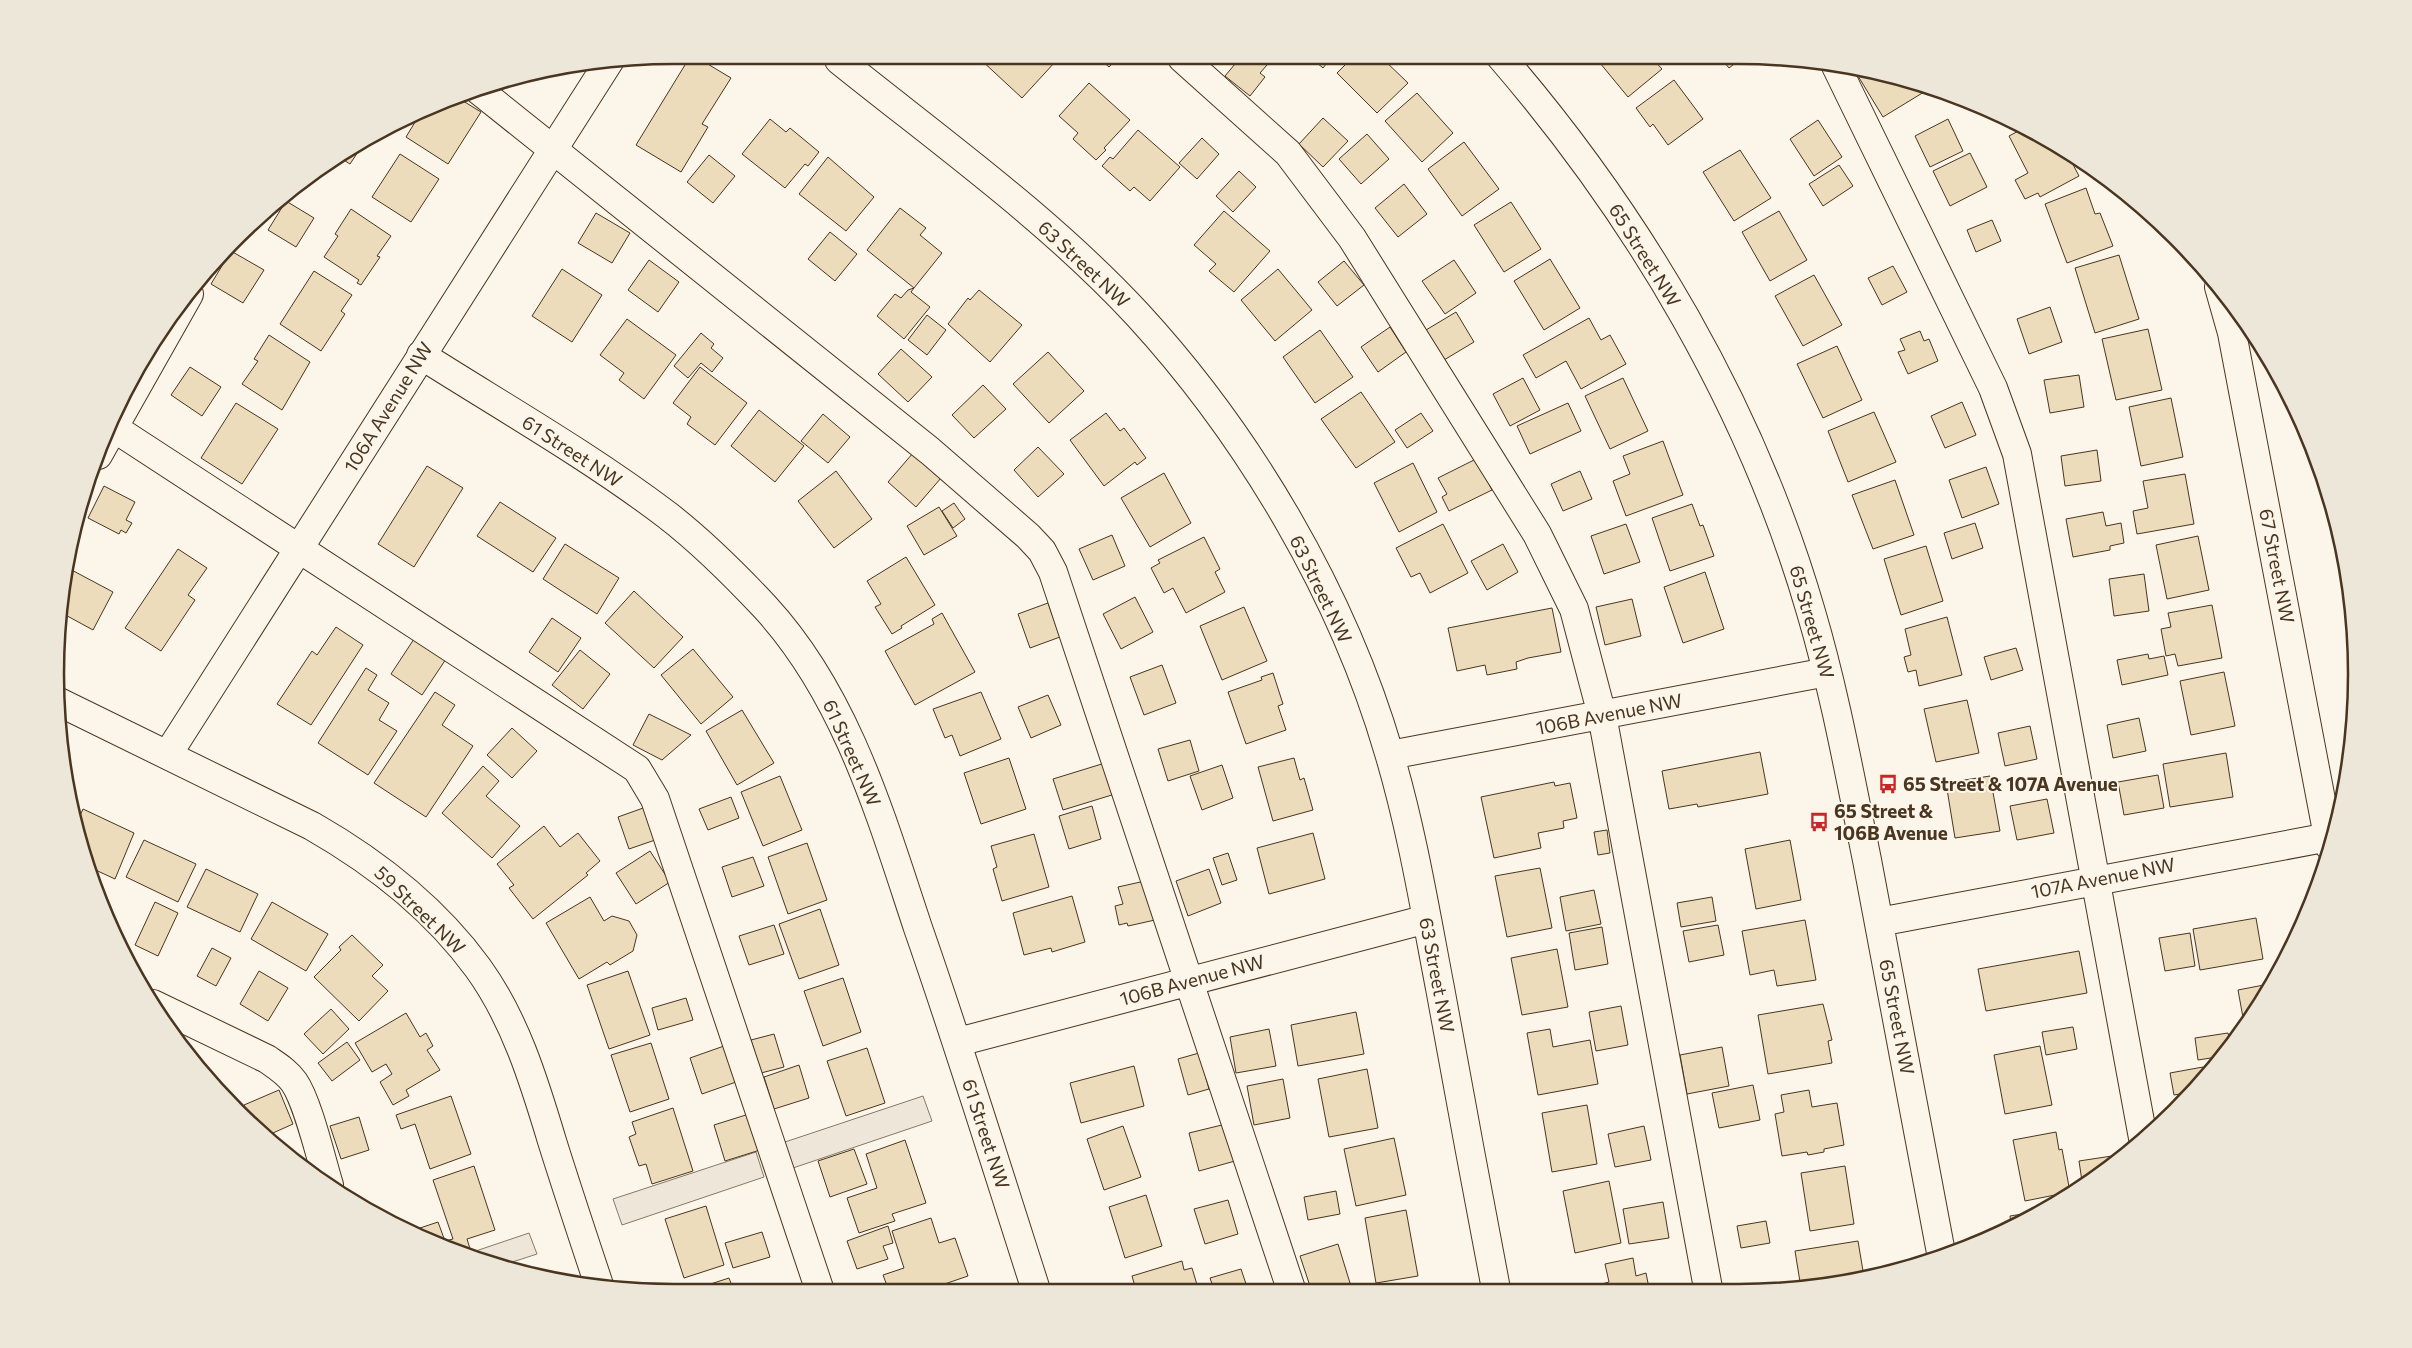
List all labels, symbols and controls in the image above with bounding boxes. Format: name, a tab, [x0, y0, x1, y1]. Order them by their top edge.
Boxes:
street label: 65 Street NW	[1605, 199, 1686, 310]
street label: 63 Street NW	[1034, 215, 1135, 312]
street label: 106A Avenue NW	[338, 337, 437, 476]
street label: 61 Street NW	[518, 410, 626, 491]
street label: 67 Street NW	[2255, 507, 2300, 625]
street label: 63 Street NW	[1285, 531, 1357, 646]
street label: 65 Street NW	[1785, 562, 1840, 681]
street label: 106B Avenue NW	[1534, 688, 1684, 739]
street label: 61 Street NW	[819, 696, 886, 810]
place label: 65 Street & 107A Avenue	[1903, 772, 2118, 795]
bus stop icon: 65 Street & 107A Avenue	[1877, 773, 1899, 795]
place label: 65 Street & 106B Avenue	[1834, 799, 1948, 844]
bus stop icon: 65 Street & 106B Avenue	[1808, 811, 1830, 833]
street label: 107A Avenue NW	[2029, 852, 2177, 903]
street label: 59 Street NW	[370, 861, 470, 959]
street label: 63 Street NW	[1415, 915, 1460, 1035]
street label: 106B Avenue NW	[1117, 949, 1267, 1010]
street label: 65 Street NW	[1875, 957, 1920, 1077]
street label: 61 Street NW	[958, 1076, 1015, 1192]

